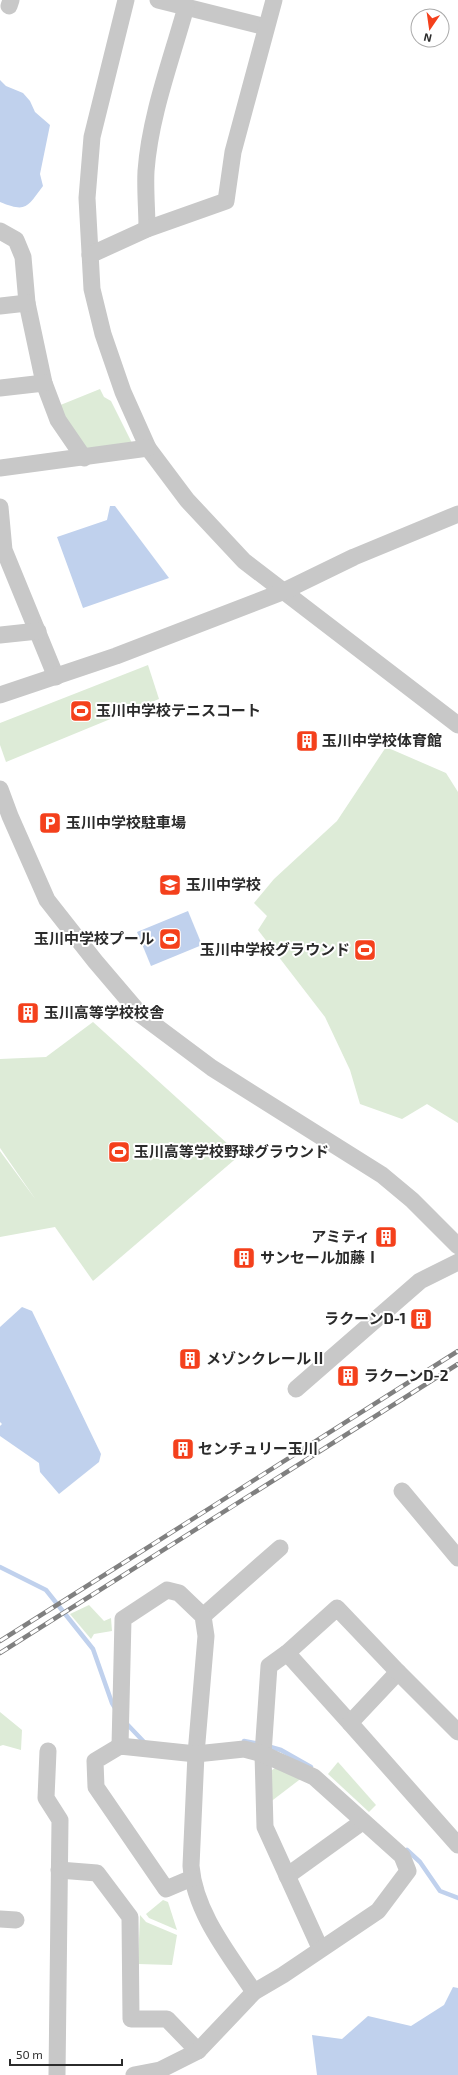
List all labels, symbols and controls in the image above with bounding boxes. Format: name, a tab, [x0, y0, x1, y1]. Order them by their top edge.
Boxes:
north arrow	[410, 8, 450, 48]
text: N	[422, 31, 433, 45]
sports icon: 玉川中学校テニスコート	[68, 698, 94, 724]
place label: 玉川中学校テニスコート	[96, 701, 261, 719]
building icon: 玉川中学校体育館	[294, 728, 320, 754]
place label: 玉川中学校体育館	[322, 731, 442, 749]
parking icon: 玉川中学校駐車場	[37, 810, 63, 836]
place label: 玉川中学校駐車場	[66, 813, 186, 831]
school or university icon: 玉川中学校	[157, 872, 183, 898]
place label: 玉川中学校	[186, 875, 261, 893]
sports icon: 玉川中学校プール	[157, 926, 183, 952]
place label: 玉川中学校プール	[34, 929, 154, 947]
sports icon: 玉川中学校グラウンド	[352, 937, 378, 963]
place label: 玉川中学校グラウンド	[200, 940, 350, 958]
building icon: 玉川高等学校校舎	[15, 1000, 41, 1026]
place label: 玉川高等学校校舎	[44, 1003, 165, 1021]
sports icon: 玉川高等学校野球グラウンド	[106, 1139, 132, 1165]
place label: 玉川高等学校野球グラウンド	[134, 1142, 329, 1160]
building icon: アミティ	[373, 1224, 399, 1250]
place label: アミティ	[311, 1227, 370, 1245]
building icon: サンセール加藤Ⅰ	[231, 1245, 257, 1271]
place label: サンセール加藤Ⅰ	[260, 1248, 380, 1266]
building icon: ラクーンD-1	[408, 1306, 434, 1332]
place label: ラクーンD-1	[324, 1309, 406, 1327]
building icon: メゾンクレールⅡ	[177, 1346, 203, 1372]
place label: メゾンクレールⅡ	[206, 1349, 326, 1367]
building icon: ラクーンD-2	[335, 1363, 361, 1389]
place label: ラクーンD-2	[364, 1366, 449, 1384]
building icon: センチュリー玉川	[170, 1436, 196, 1462]
place label: センチュリー玉川	[198, 1439, 318, 1457]
scale bar	[10, 2041, 122, 2067]
text: 50 m	[16, 2047, 43, 2061]

